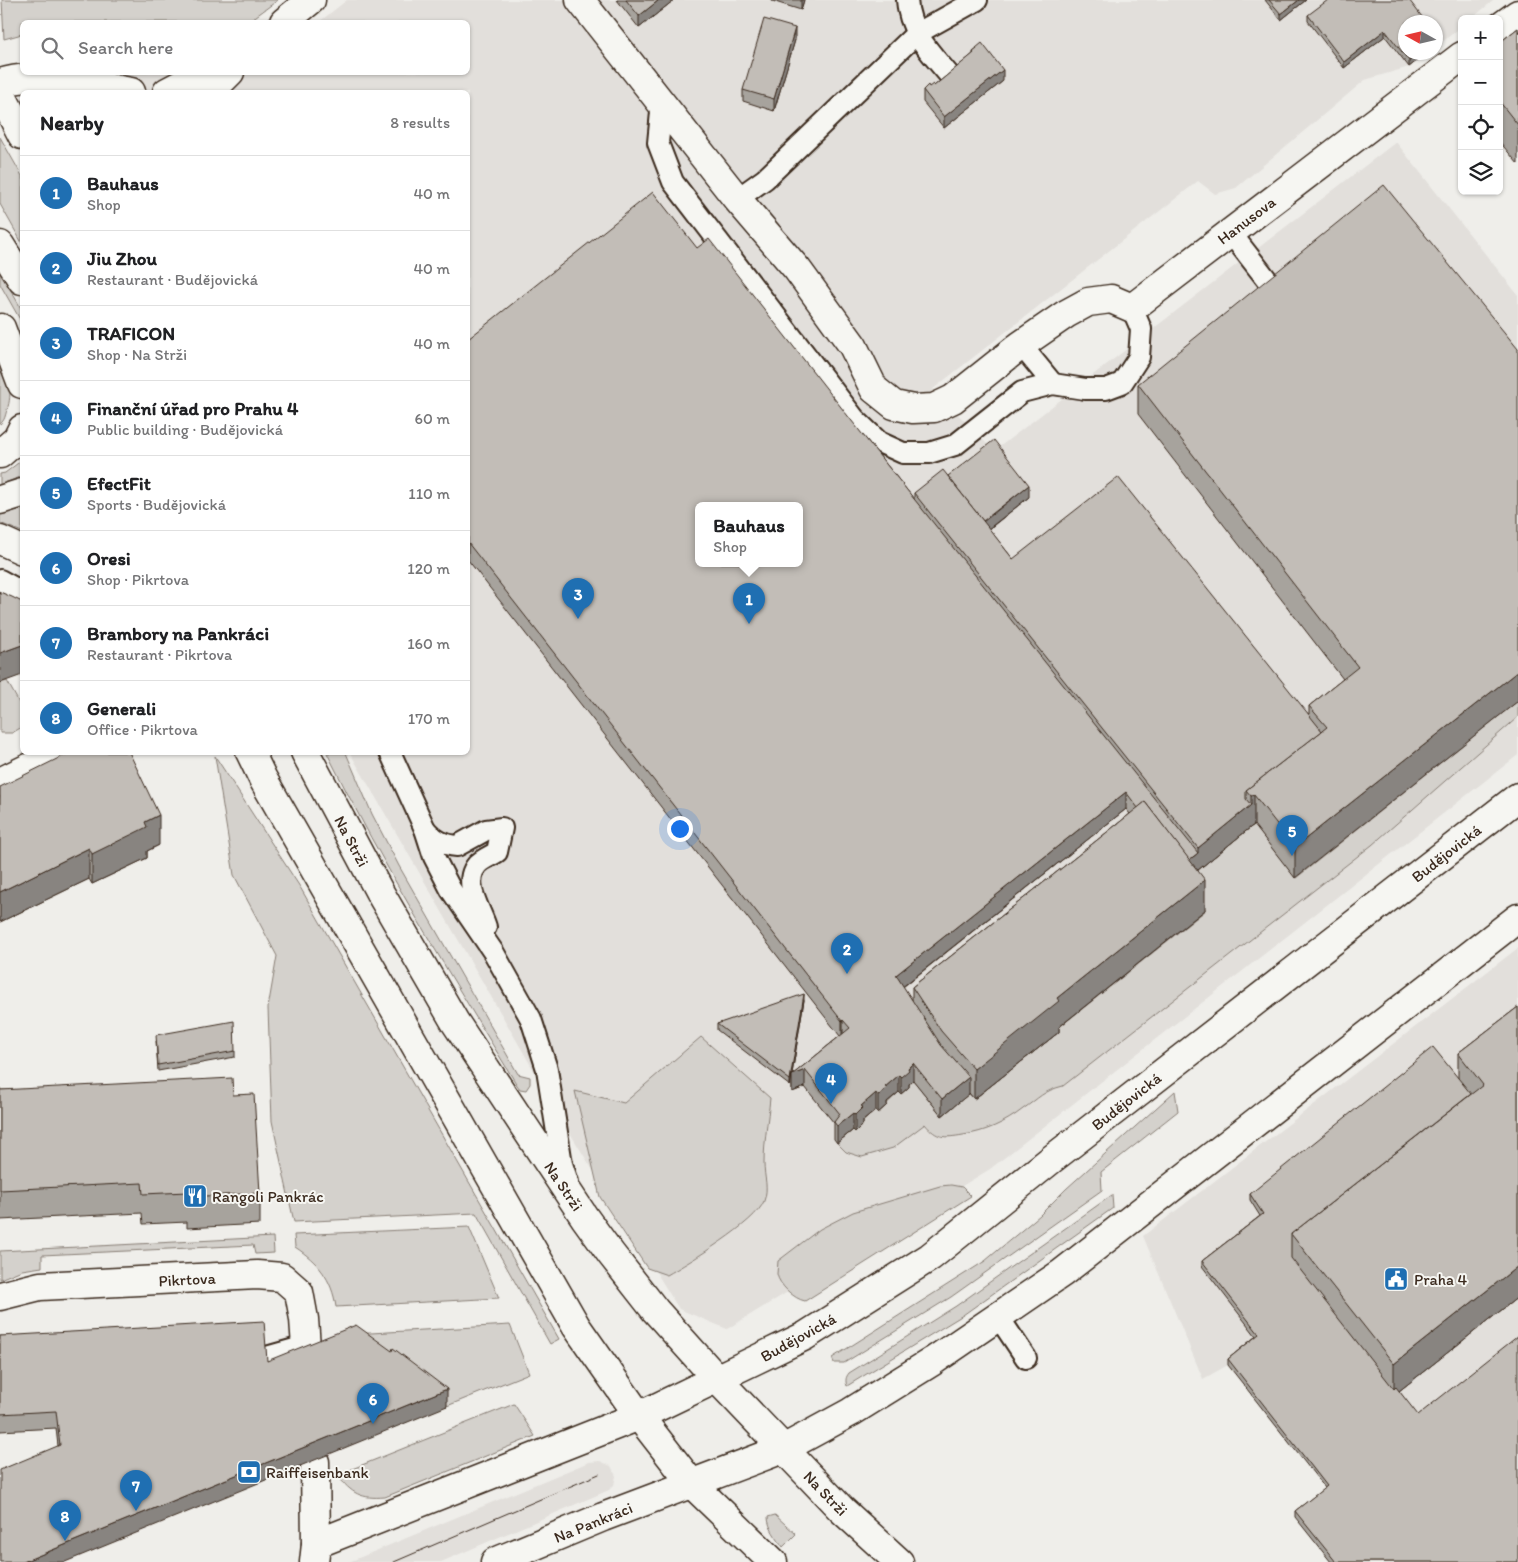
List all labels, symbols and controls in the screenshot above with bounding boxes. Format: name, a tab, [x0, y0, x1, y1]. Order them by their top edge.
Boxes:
north arrow	[1398, 15, 1443, 60]
map controls	[1458, 15, 1503, 195]
button: +	[1458, 15, 1503, 60]
search box	[20, 20, 470, 75]
icon: search	[38, 34, 66, 62]
text: Search here	[78, 36, 173, 59]
button: −	[1458, 60, 1503, 105]
button: locate	[1458, 105, 1503, 150]
text: Nearby	[40, 110, 104, 135]
text: 8 results	[390, 113, 450, 132]
button: layers	[1458, 150, 1503, 195]
text: Bauhaus	[87, 172, 159, 195]
text: 1	[52, 184, 60, 203]
text: 40 m	[413, 184, 450, 203]
street label: Hanusova	[1213, 192, 1280, 249]
text: Shop	[87, 195, 121, 214]
text: Jiu Zhou	[87, 247, 157, 270]
text: 2	[52, 259, 60, 278]
text: 40 m	[413, 259, 450, 278]
text: Restaurant · Budějovická	[87, 270, 258, 289]
text: TRAFICON	[87, 322, 175, 345]
text: 3	[52, 334, 60, 353]
text: 40 m	[413, 334, 450, 353]
text: Shop · Na Strži	[87, 345, 187, 364]
text: Finanční úřad pro Prahu 4	[87, 397, 298, 420]
text: 4	[51, 409, 61, 428]
text: 60 m	[415, 409, 450, 428]
text: Public building · Budějovická	[87, 420, 283, 439]
text: EfectFit	[87, 472, 151, 495]
text: 5	[52, 484, 60, 503]
text: 110 m	[408, 484, 450, 503]
text: Sports · Budějovická	[87, 495, 226, 514]
popup	[695, 502, 803, 567]
text: Bauhaus	[713, 514, 785, 537]
text: Shop	[713, 537, 747, 556]
text: Oresi	[87, 547, 131, 570]
text: 6	[52, 559, 60, 578]
text: 120 m	[407, 559, 450, 578]
text: Shop · Pikrtova	[87, 570, 189, 589]
pin: 3	[562, 578, 594, 619]
pin: 1	[733, 583, 765, 624]
text: Brambory na Pankráci	[87, 622, 269, 645]
text: 7	[52, 634, 60, 653]
text: 160 m	[407, 634, 450, 653]
text: Restaurant · Pikrtova	[87, 645, 232, 664]
text: Generali	[87, 697, 156, 720]
text: 8	[52, 709, 60, 728]
text: 170 m	[408, 709, 450, 728]
text: Office · Pikrtova	[87, 720, 198, 739]
street label: Na Strži	[330, 812, 373, 870]
pin: 5	[1276, 815, 1308, 856]
your location	[667, 816, 693, 842]
street label: Budějovická	[1408, 820, 1485, 886]
pin: 2	[831, 933, 863, 974]
pin: 4	[815, 1063, 847, 1104]
street label: Budějovická	[1088, 1068, 1165, 1134]
street label: Na Strži	[540, 1158, 587, 1215]
restaurant icon: Rangoli Pankrác	[182, 1183, 208, 1209]
place label: Rangoli Pankrác	[212, 1187, 324, 1206]
public building icon: Praha 4	[1383, 1266, 1409, 1292]
street label: Pikrtova	[158, 1268, 217, 1290]
place label: Praha 4	[1414, 1270, 1467, 1289]
street label: Budějovická	[757, 1309, 840, 1366]
pin: 6	[357, 1383, 389, 1424]
bank icon: Raiffeisenbank	[236, 1459, 262, 1485]
place label: Raiffeisenbank	[266, 1463, 369, 1482]
street label: Na Strži	[800, 1467, 852, 1520]
pin: 7	[120, 1470, 152, 1511]
street label: Na Pankráci	[551, 1498, 635, 1547]
pin: 8	[49, 1500, 81, 1541]

